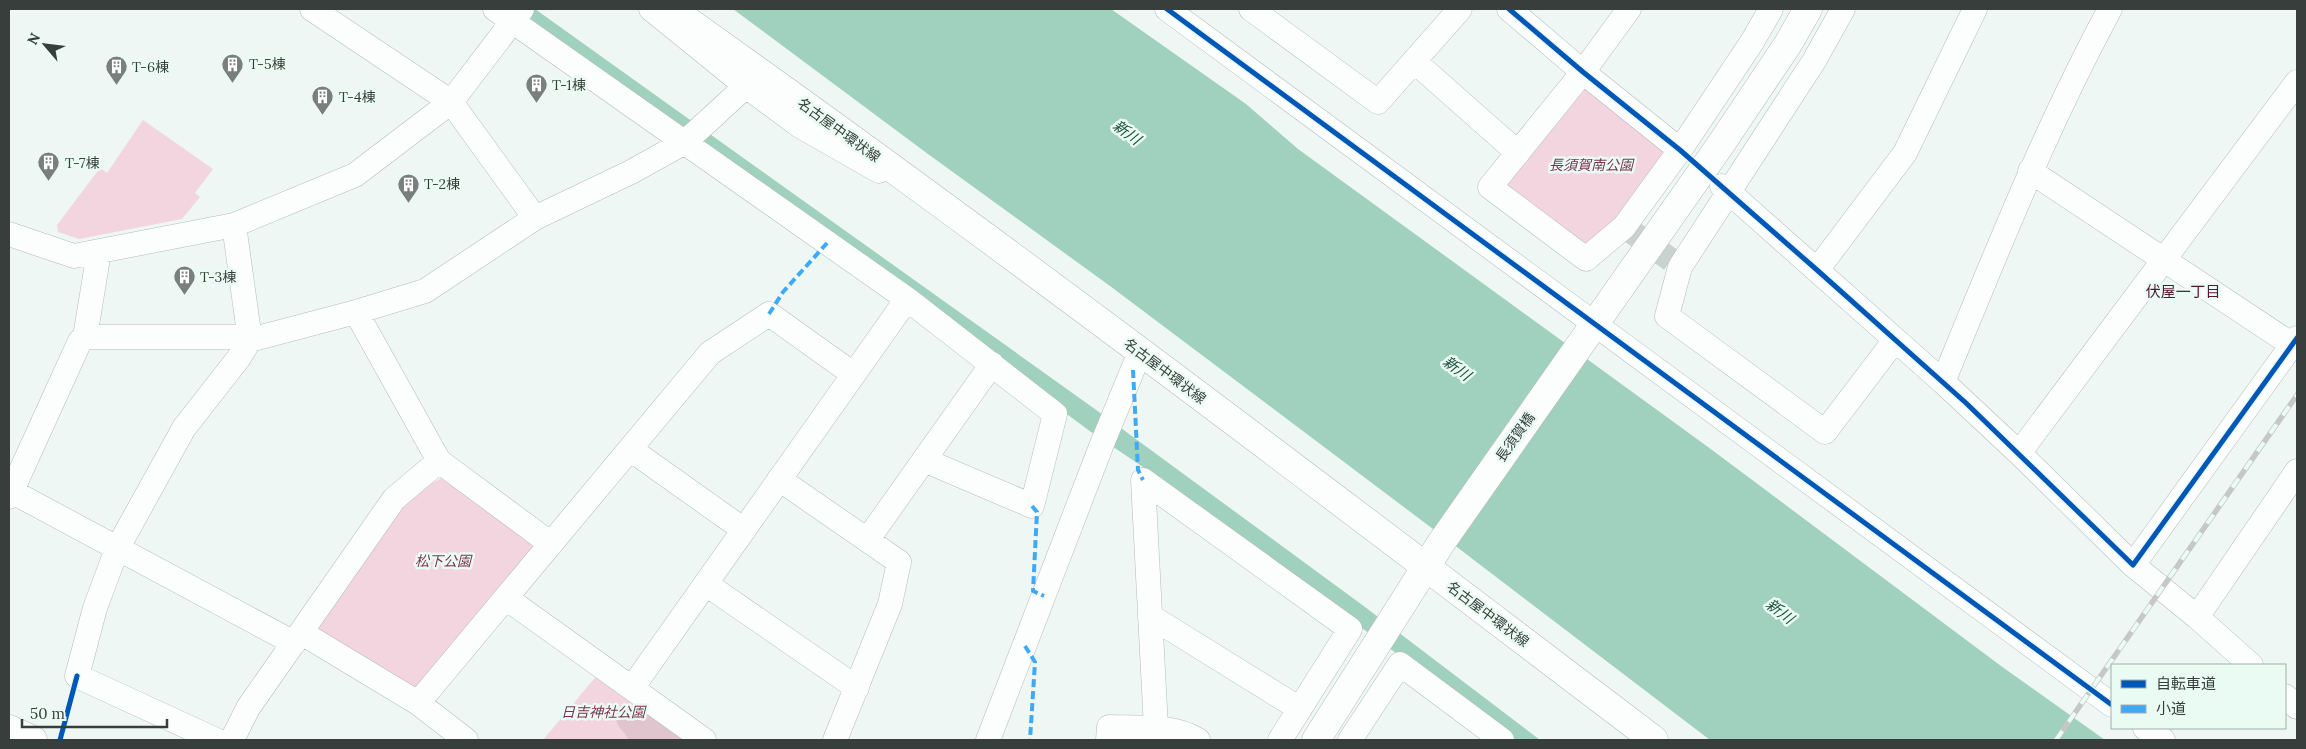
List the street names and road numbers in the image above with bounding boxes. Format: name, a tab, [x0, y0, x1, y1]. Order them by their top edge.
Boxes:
street label: 名古屋中環状線	[794, 94, 884, 166]
street label: 名古屋中環状線	[1120, 334, 1210, 408]
street label: 長須賀橋	[1492, 409, 1538, 465]
street label: 名古屋中環状線	[1443, 577, 1533, 651]

